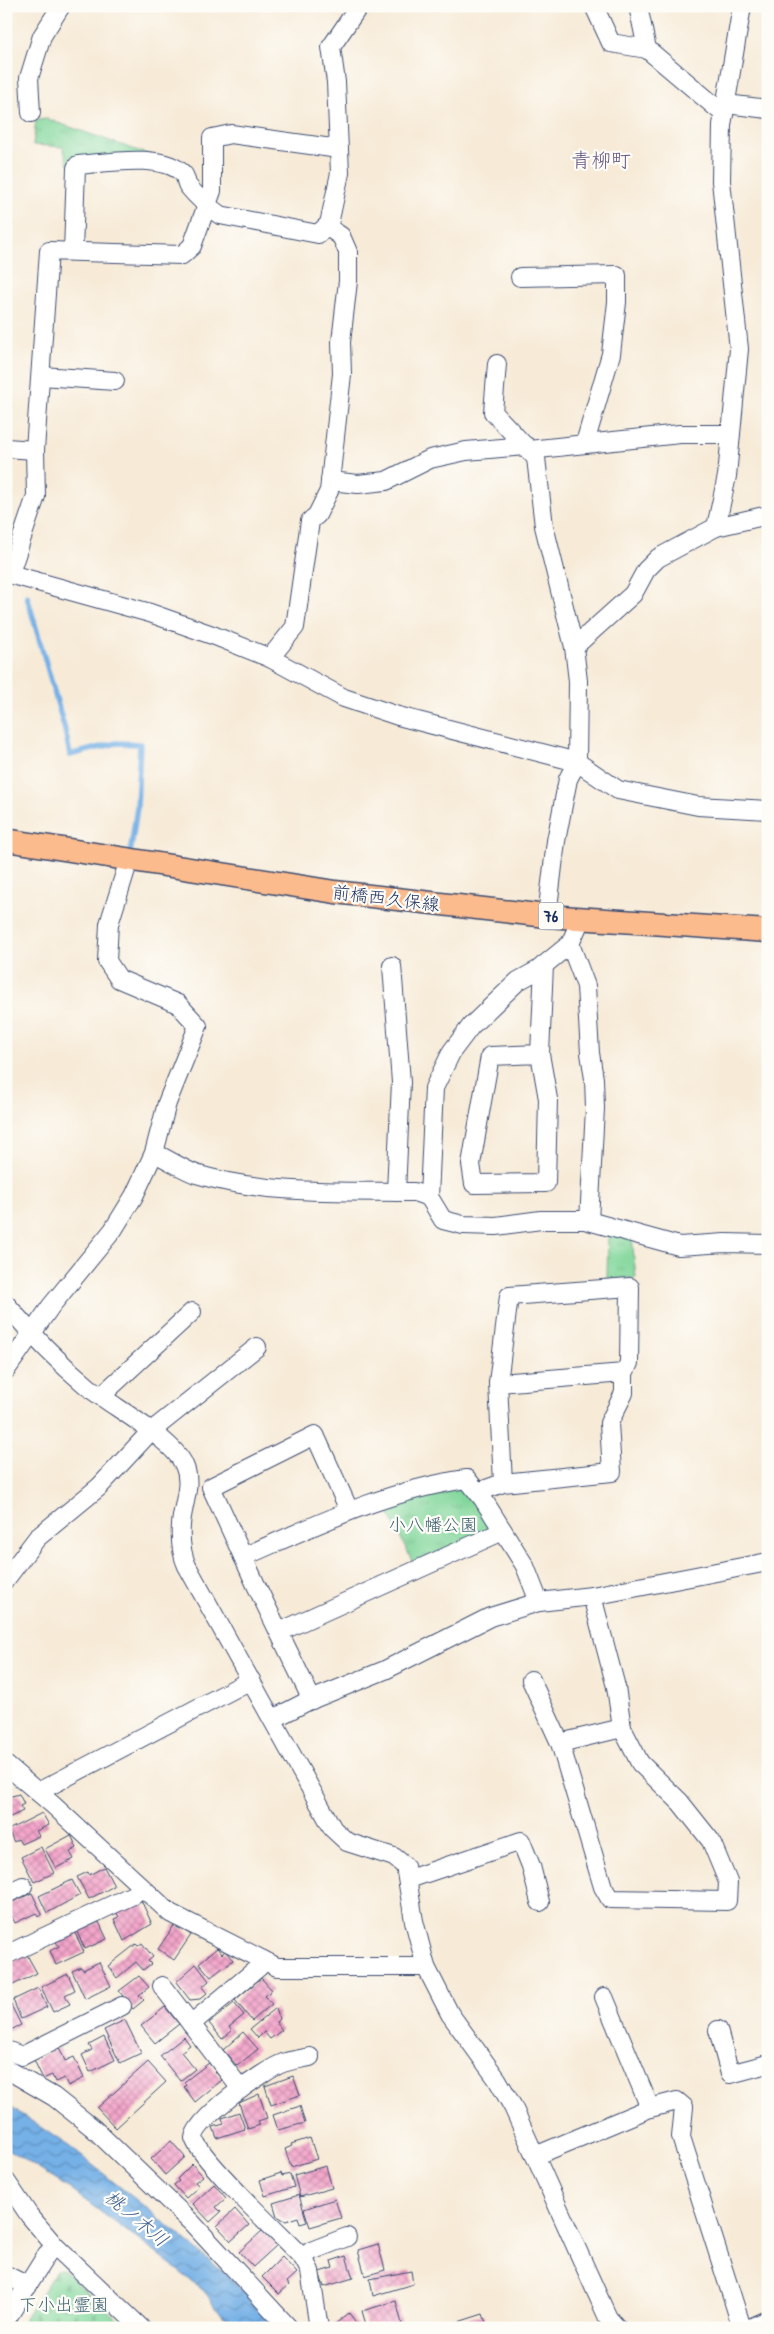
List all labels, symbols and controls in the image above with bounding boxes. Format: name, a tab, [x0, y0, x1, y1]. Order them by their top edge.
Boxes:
district label: 青柳町	[571, 146, 631, 173]
street label: 前橋西久保線	[331, 879, 441, 917]
road number: 76	[538, 902, 564, 929]
park label: 小八幡公園	[388, 1512, 478, 1537]
water label: 桃ノ木川	[100, 2184, 174, 2252]
park label: 下小出霊園	[19, 2292, 109, 2317]

